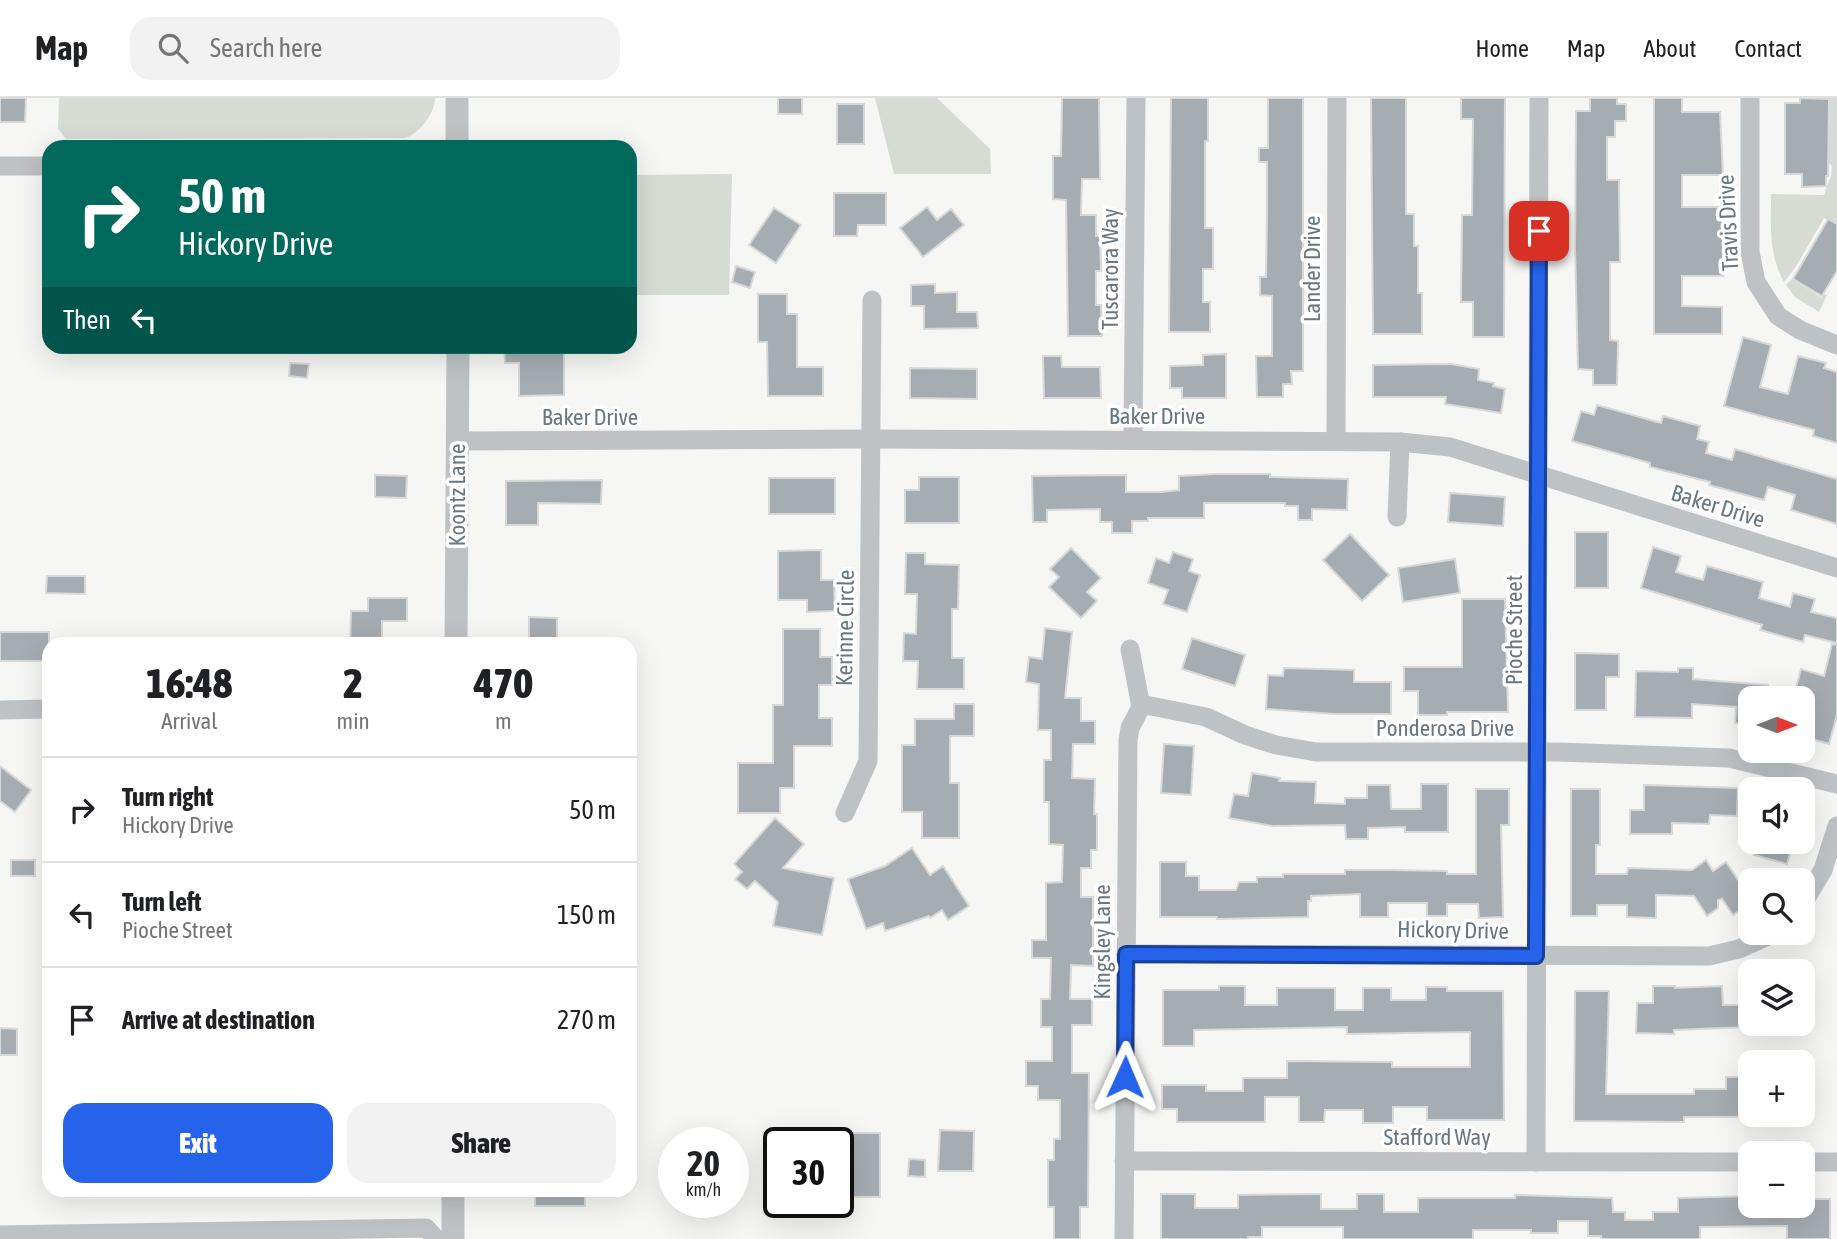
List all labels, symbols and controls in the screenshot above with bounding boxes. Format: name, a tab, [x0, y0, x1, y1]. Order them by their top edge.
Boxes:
search box	[130, 17, 620, 80]
text: Map	[35, 29, 88, 67]
icon: search	[154, 29, 192, 67]
text: Search here	[210, 33, 322, 63]
text: Home	[1475, 35, 1529, 62]
text: Map	[1567, 35, 1605, 62]
text: About	[1643, 35, 1696, 62]
text: Contact	[1734, 35, 1802, 62]
text: 50 m	[178, 167, 266, 223]
icon: right	[63, 168, 154, 259]
street label: Travis Drive	[1712, 174, 1744, 272]
pin	[1509, 201, 1569, 261]
street label: Tuscarora Way	[1097, 208, 1123, 330]
icon: arrive	[1520, 212, 1558, 250]
street label: Lander Drive	[1299, 216, 1325, 322]
text: Hickory Drive	[178, 225, 333, 262]
icon: left	[125, 301, 163, 339]
text: Then	[63, 305, 111, 335]
street label: Baker Drive	[1109, 403, 1205, 429]
street label: Baker Drive	[542, 404, 638, 430]
street label: Koontz Lane	[444, 444, 470, 546]
street label: Baker Drive	[1668, 479, 1768, 533]
street label: Kerinne Circle	[831, 570, 859, 686]
street label: Pioche Street	[1501, 575, 1527, 685]
text: 16:48	[146, 659, 233, 707]
text: 2	[343, 659, 363, 707]
text: 470	[474, 659, 533, 707]
north arrow	[1738, 686, 1815, 763]
map controls	[1738, 686, 1815, 1218]
text: Arrival	[161, 708, 217, 734]
text: min	[337, 708, 370, 734]
text: m	[495, 708, 512, 734]
street label: Ponderosa Drive	[1376, 715, 1514, 741]
button: sound	[1738, 777, 1815, 854]
text: Turn right	[122, 782, 213, 812]
icon: right	[63, 791, 101, 829]
text: 50 m	[569, 795, 616, 825]
text: Hickory Drive	[122, 812, 234, 838]
button: search	[1738, 868, 1815, 945]
street label: Kingsley Lane	[1089, 884, 1115, 1000]
text: Turn left	[122, 887, 202, 917]
icon: left	[63, 896, 101, 934]
text: 150 m	[557, 900, 616, 930]
street label: Hickory Drive	[1397, 916, 1509, 944]
text: Pioche Street	[122, 917, 233, 943]
button: layers	[1738, 959, 1815, 1036]
icon: arrive	[63, 1001, 101, 1039]
text: Arrive at destination	[122, 1005, 315, 1035]
text: 270 m	[557, 1005, 616, 1035]
position arrow	[1088, 1040, 1162, 1114]
button: +	[1738, 1050, 1815, 1127]
button: Exit	[63, 1103, 333, 1183]
button: Share	[347, 1103, 616, 1183]
street label: Stafford Way	[1383, 1124, 1491, 1150]
speed limit sign: 30	[763, 1127, 854, 1218]
button: −	[1738, 1141, 1815, 1218]
text: 20	[687, 1143, 720, 1183]
text: km/h	[686, 1179, 721, 1200]

